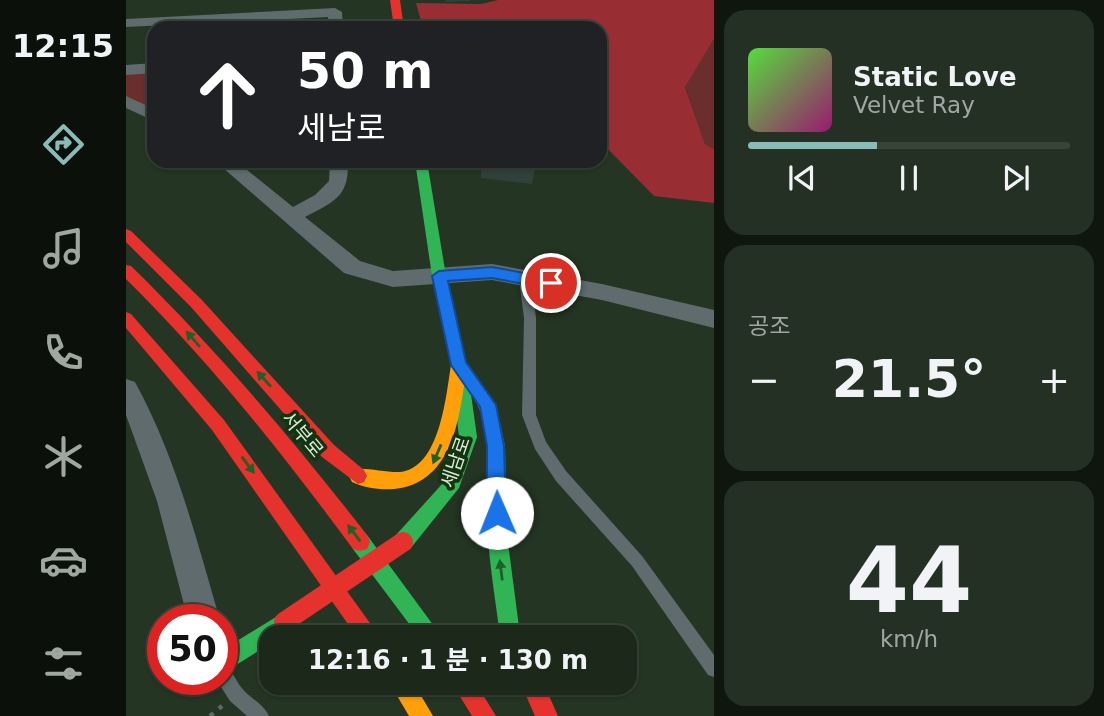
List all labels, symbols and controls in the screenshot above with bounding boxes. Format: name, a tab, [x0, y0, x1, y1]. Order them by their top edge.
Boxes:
text: 12:15	[12, 27, 114, 65]
text: 50 m	[297, 43, 433, 100]
icon: ahead	[182, 49, 273, 140]
text: Static Love	[853, 62, 1017, 92]
text: Velvet Ray	[853, 92, 975, 118]
text: 세남로	[297, 109, 385, 147]
icon: directions	[39, 120, 88, 169]
icon: previous	[783, 159, 821, 197]
icon: pause	[890, 159, 928, 197]
icon: next	[997, 159, 1035, 197]
icon: music	[39, 224, 88, 273]
pin	[521, 253, 581, 313]
icon: arrive	[532, 264, 570, 302]
text: 공조	[748, 313, 790, 339]
icon: phone	[39, 328, 88, 377]
one-way arrow	[186, 331, 202, 348]
text: 21.5°	[832, 349, 986, 409]
text: −	[748, 358, 780, 402]
text: +	[1038, 358, 1070, 402]
one-way arrow	[256, 370, 272, 388]
street label: 서부로	[278, 407, 328, 461]
icon: climate	[39, 432, 88, 481]
street label: 세남로	[436, 434, 474, 490]
one-way arrow	[431, 444, 443, 464]
one-way arrow	[241, 455, 255, 474]
position arrow	[460, 476, 534, 550]
one-way arrow	[348, 524, 362, 542]
text: 44	[846, 528, 972, 633]
icon: car	[39, 536, 88, 585]
one-way arrow	[496, 559, 507, 581]
speed limit sign: 50	[147, 604, 238, 695]
text: km/h	[880, 626, 938, 652]
icon: filters	[39, 639, 88, 688]
text: 12:16 · 1 분 · 130 m	[308, 645, 588, 675]

